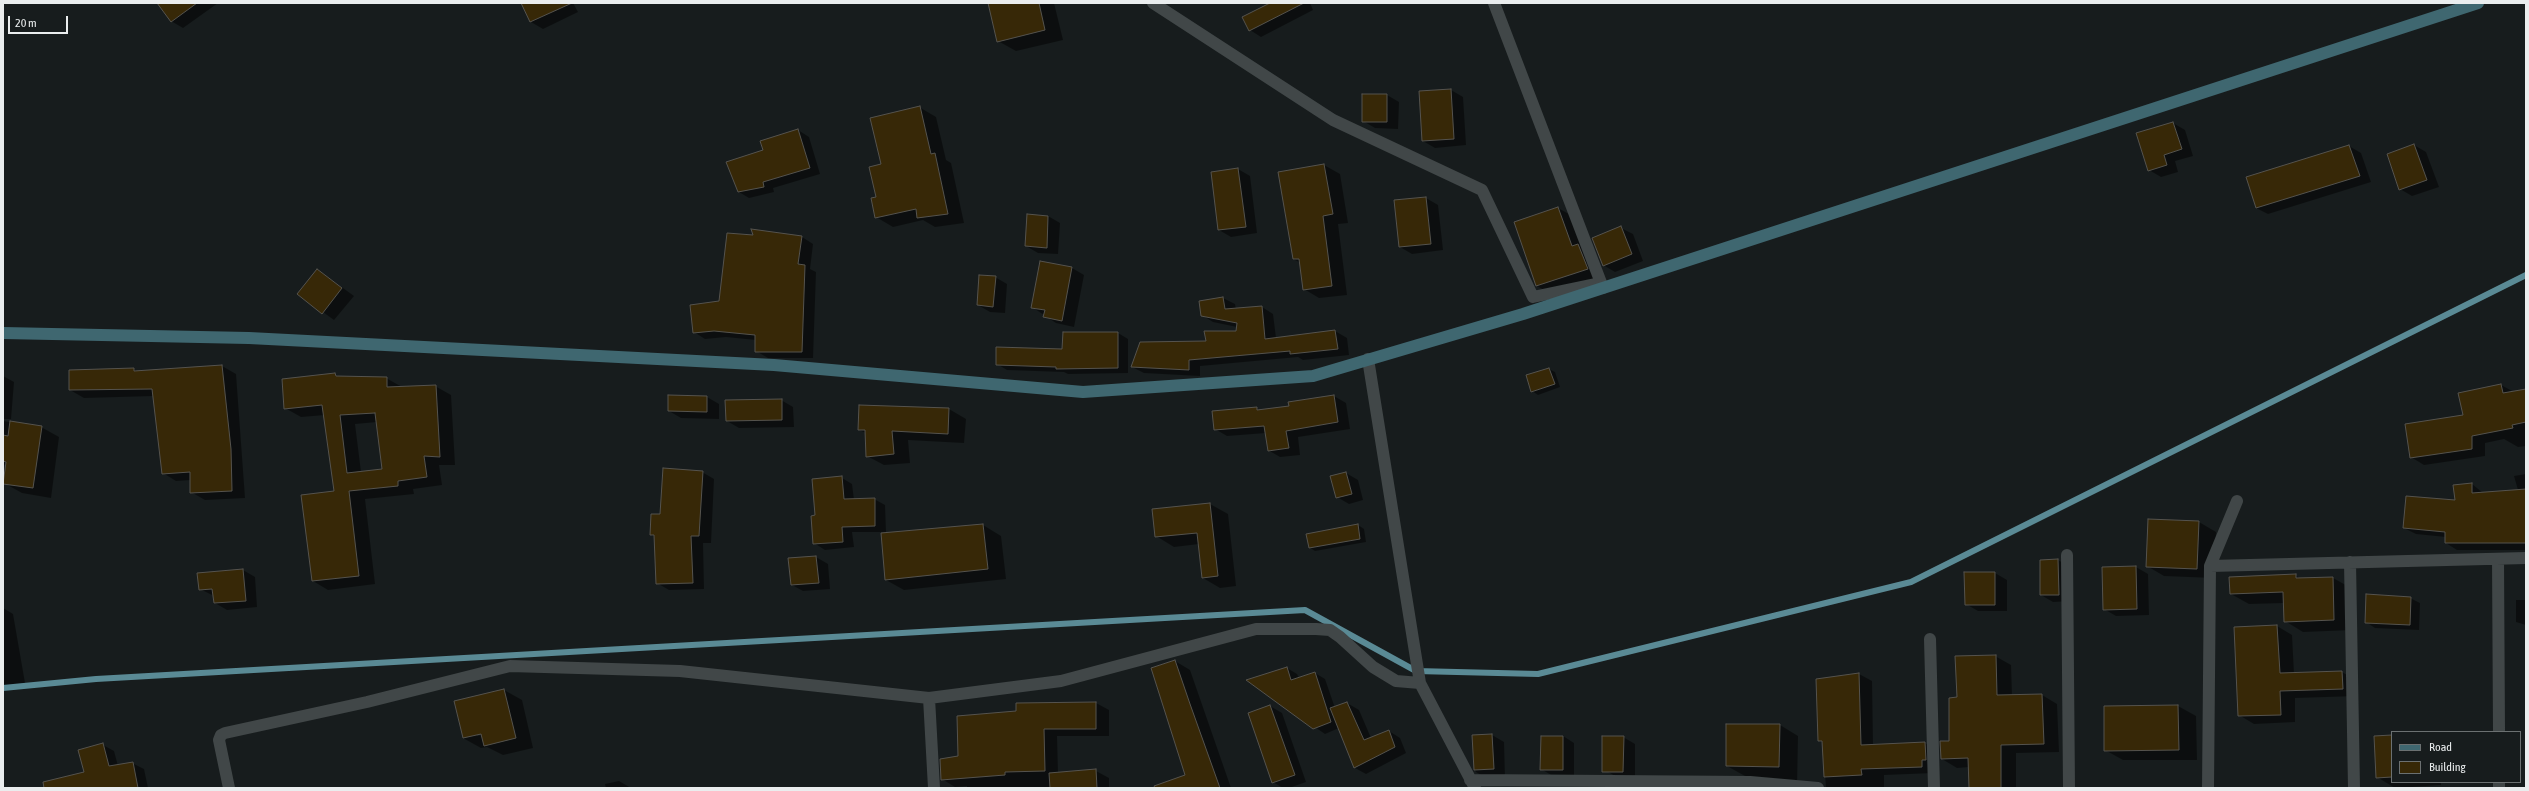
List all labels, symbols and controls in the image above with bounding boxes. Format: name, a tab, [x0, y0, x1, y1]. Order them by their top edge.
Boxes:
scale bar	[10, 8, 70, 34]
text: 20 m	[15, 16, 37, 30]
legend	[2391, 731, 2521, 783]
text: Road	[2429, 740, 2452, 754]
text: Building	[2429, 760, 2466, 774]

